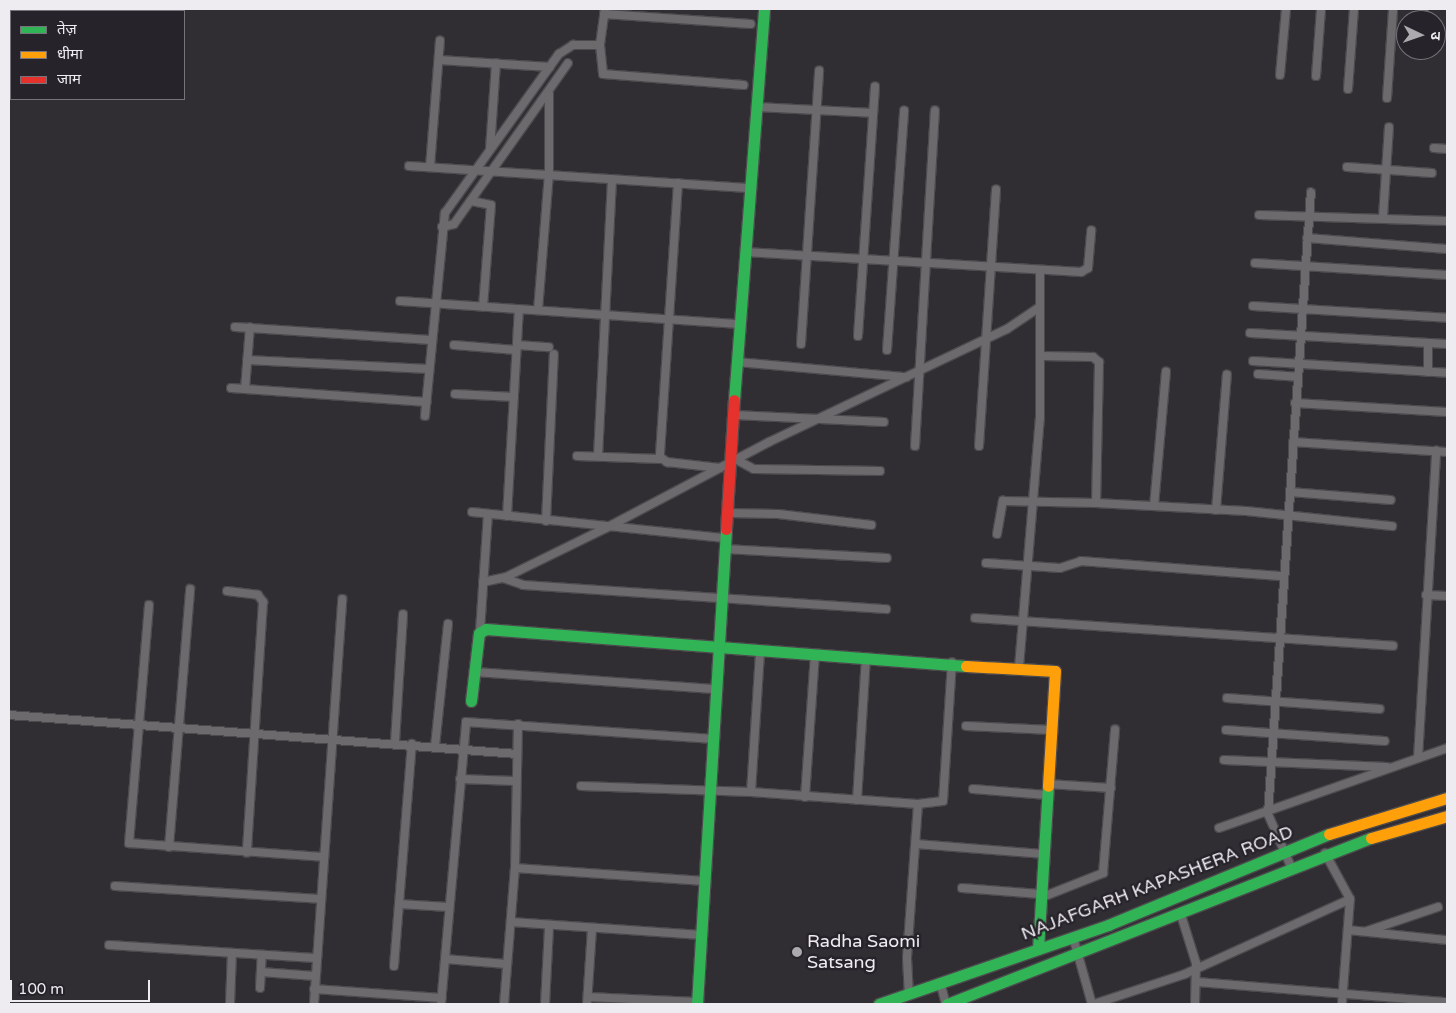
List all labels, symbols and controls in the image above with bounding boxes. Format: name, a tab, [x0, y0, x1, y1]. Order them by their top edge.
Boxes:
legend	[10, 10, 185, 100]
north arrow	[1396, 10, 1446, 60]
text: तेज़	[57, 20, 77, 38]
text: उ	[1427, 31, 1444, 40]
text: धीमा	[57, 45, 83, 63]
text: जाम	[57, 70, 81, 88]
street label: NAJAFGARH KAPASHERA ROAD	[1018, 821, 1296, 945]
place label: Radha Saomi Satsang	[807, 931, 920, 974]
marker: Radha Saomi Satsang	[791, 946, 803, 958]
scale bar	[12, 970, 152, 1002]
text: 100 m	[18, 980, 64, 998]

